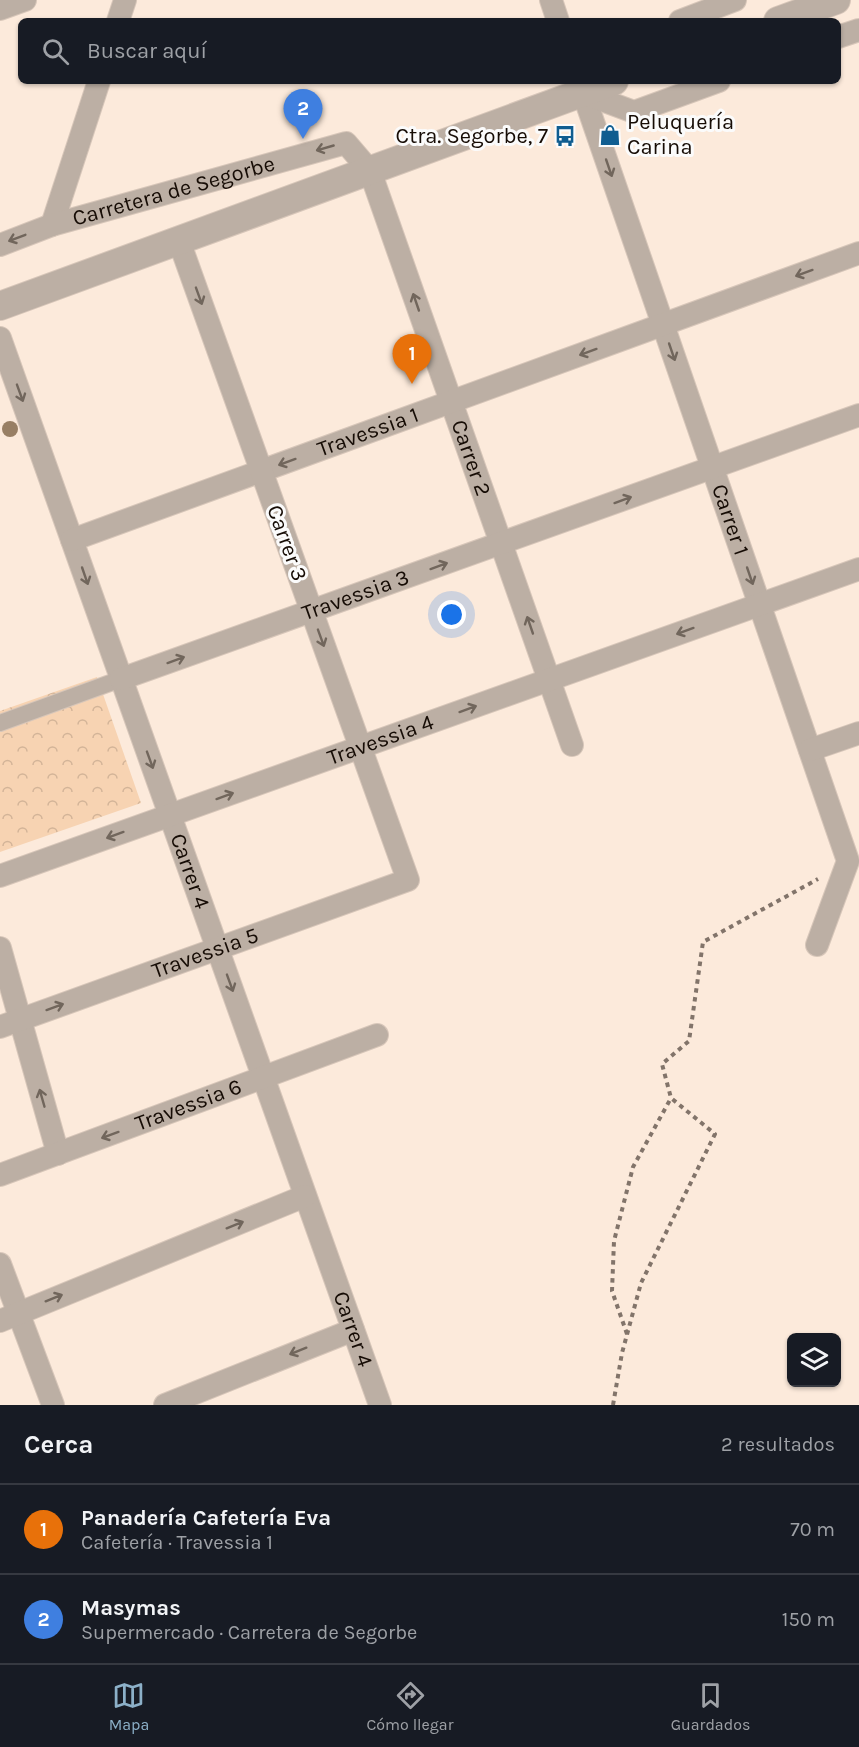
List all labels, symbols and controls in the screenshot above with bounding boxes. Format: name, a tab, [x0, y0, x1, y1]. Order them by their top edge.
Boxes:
search box	[18, 18, 841, 84]
icon: search	[39, 35, 72, 68]
text: Buscar aquí	[87, 38, 207, 64]
pin: 2	[284, 90, 322, 139]
place label: Peluquería Carina	[627, 109, 734, 160]
place label: Ctra. Segorbe, 7	[396, 123, 548, 149]
shop icon: Peluquería Carina	[598, 123, 622, 147]
bus stop icon: Ctra. Segorbe, 7	[553, 124, 577, 148]
one-way arrow	[316, 143, 335, 154]
street label: Carretera de Segorbe	[70, 151, 278, 232]
one-way arrow	[604, 158, 615, 177]
one-way arrow	[8, 234, 27, 245]
one-way arrow	[795, 268, 814, 279]
one-way arrow	[194, 286, 205, 305]
one-way arrow	[409, 293, 420, 312]
pin: 1	[392, 334, 432, 384]
one-way arrow	[668, 342, 679, 361]
one-way arrow	[579, 347, 598, 358]
one-way arrow	[15, 383, 26, 402]
street label: Travessia 1	[314, 402, 422, 462]
street label: Carrer 2	[446, 416, 496, 499]
one-way arrow	[278, 457, 296, 468]
street label: Carrer 1	[706, 481, 755, 559]
one-way arrow	[613, 493, 631, 504]
street label: Carrer 3	[261, 501, 313, 585]
one-way arrow	[429, 559, 448, 570]
street label: Travessia 3	[298, 564, 413, 626]
one-way arrow	[745, 566, 756, 585]
one-way arrow	[80, 567, 91, 585]
your location	[437, 600, 466, 629]
one-way arrow	[523, 616, 534, 635]
one-way arrow	[676, 627, 695, 638]
one-way arrow	[317, 628, 328, 647]
one-way arrow	[166, 653, 185, 664]
one-way arrow	[458, 702, 477, 713]
street label: Travessia 4	[324, 709, 437, 771]
one-way arrow	[146, 750, 157, 769]
one-way arrow	[215, 789, 234, 800]
street label: Carrer 4	[165, 830, 215, 912]
one-way arrow	[106, 831, 125, 842]
street label: Travessia 5	[148, 922, 262, 984]
one-way arrow	[225, 974, 236, 992]
one-way arrow	[45, 1001, 64, 1012]
street label: Travessia 6	[132, 1073, 245, 1137]
one-way arrow	[36, 1088, 47, 1107]
one-way arrow	[101, 1130, 120, 1141]
one-way arrow	[225, 1219, 243, 1230]
street label: Carrer 4	[328, 1288, 378, 1370]
one-way arrow	[44, 1292, 63, 1303]
map controls	[787, 1333, 841, 1387]
button: layers	[787, 1333, 841, 1387]
one-way arrow	[290, 1347, 308, 1358]
text: Cerca	[24, 1429, 93, 1460]
text: 2 resultados	[721, 1433, 835, 1456]
text: Panadería Cafetería Eva	[81, 1505, 331, 1531]
text: 1	[40, 1518, 47, 1541]
text: 70 m	[790, 1518, 835, 1541]
text: Cafetería · Travessia 1	[81, 1531, 273, 1554]
text: Masymas	[81, 1595, 181, 1621]
text: 2	[37, 1608, 50, 1631]
text: 150 m	[782, 1608, 835, 1631]
text: Supermercado · Carretera de Segorbe	[81, 1621, 417, 1644]
tab: Mapa	[109, 1679, 149, 1734]
tab: Cómo llegar	[367, 1679, 453, 1734]
tab: Guardados	[671, 1679, 750, 1734]

